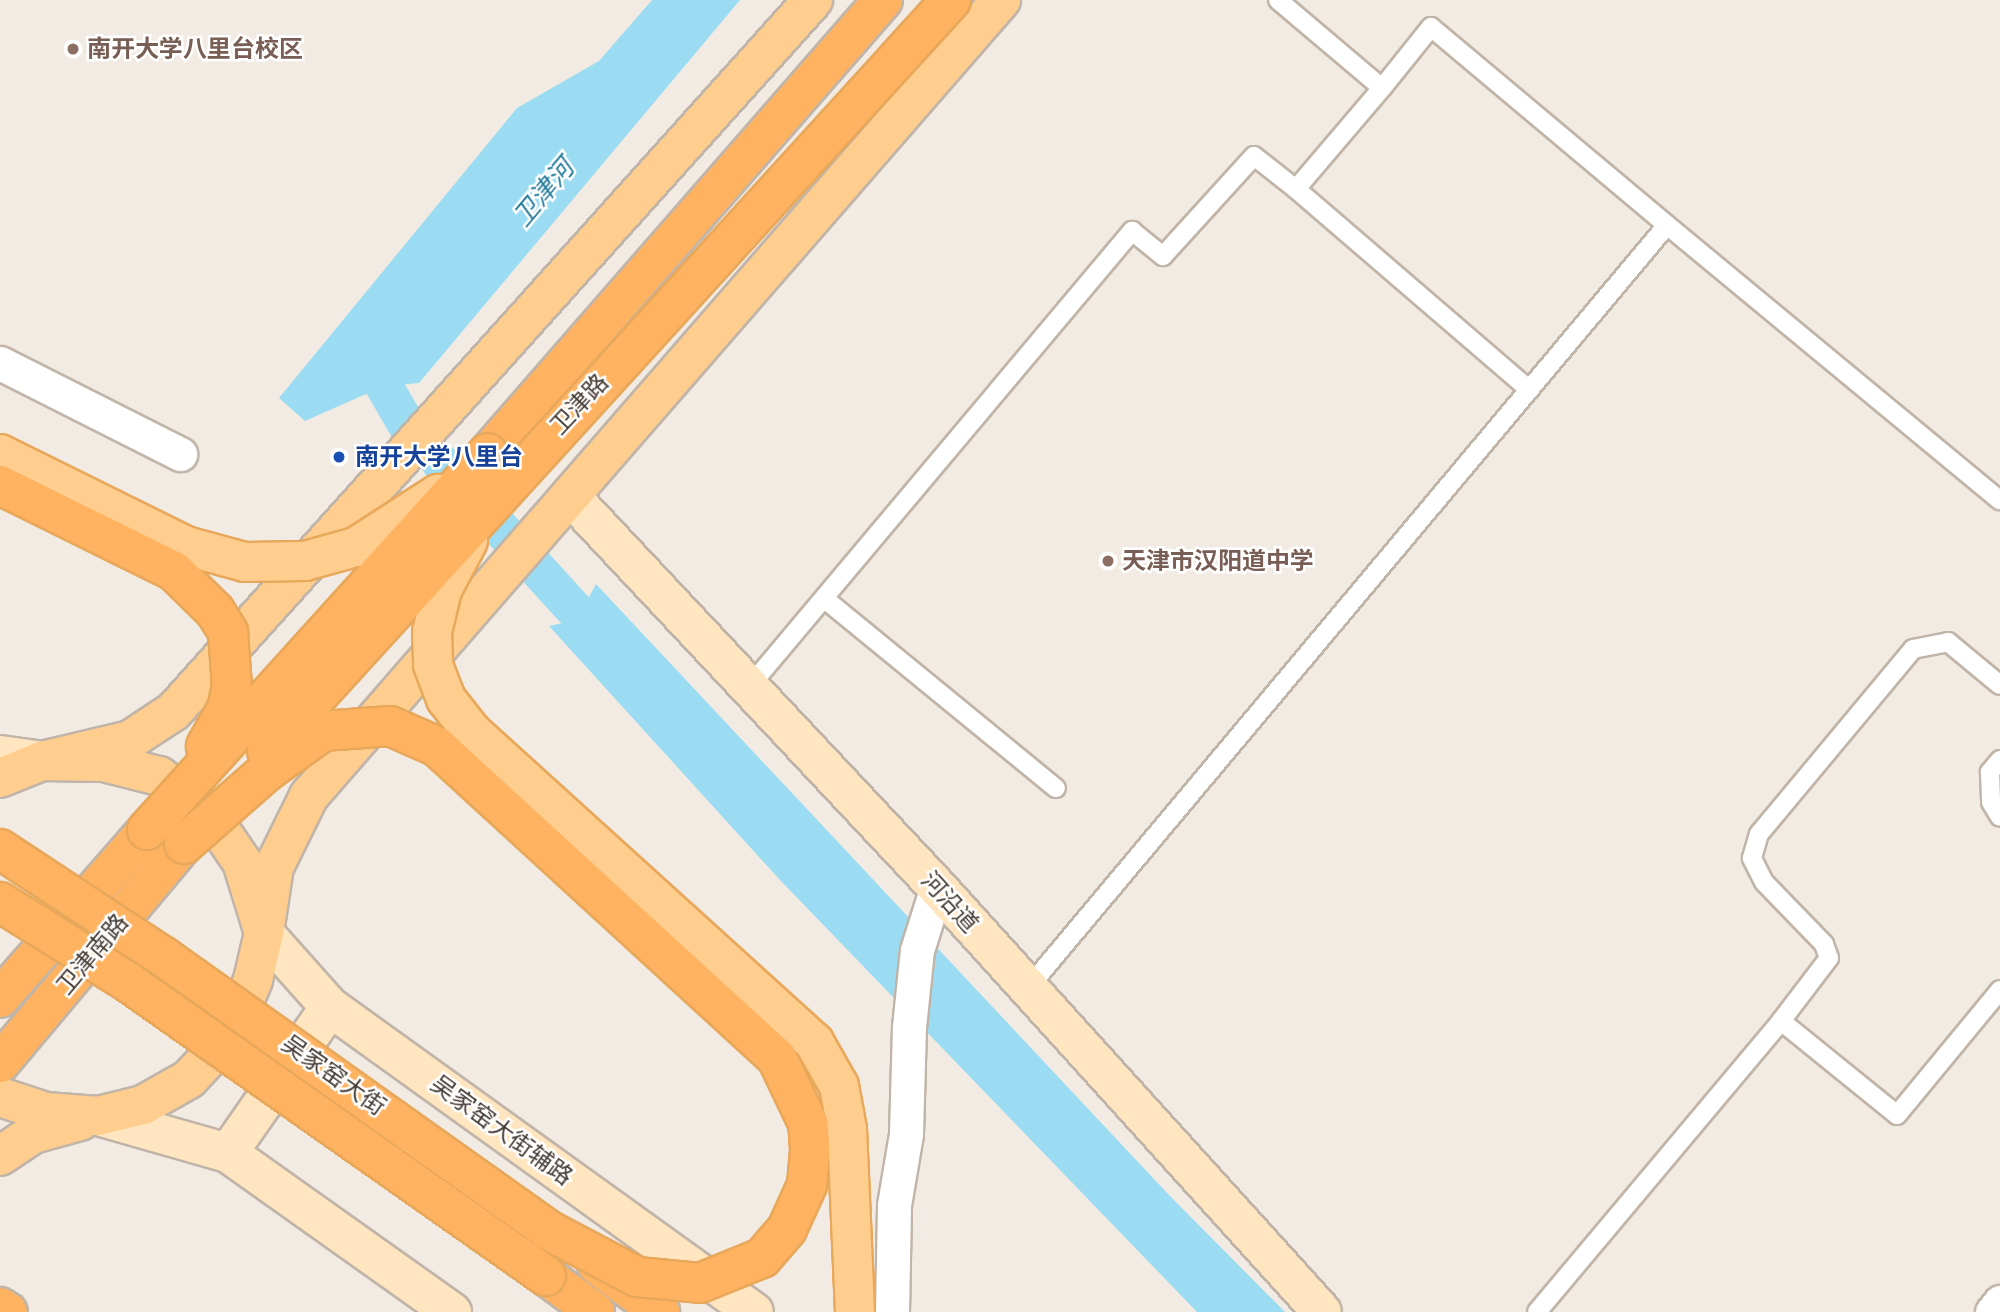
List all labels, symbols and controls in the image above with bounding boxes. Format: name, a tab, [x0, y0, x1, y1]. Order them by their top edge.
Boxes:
place label: 南开大学八里台校区	[87, 35, 303, 63]
marker: 南开大学八里台校区	[65, 41, 81, 57]
water label: 卫津河	[507, 153, 581, 233]
street label: 卫津路	[544, 368, 614, 440]
place label: 南开大学八里台	[355, 443, 523, 471]
marker: 南开大学八里台	[329, 447, 349, 467]
place label: 天津市汉阳道中学	[1122, 547, 1314, 575]
marker: 天津市汉阳道中学	[1100, 553, 1116, 569]
street label: 河沿道	[915, 866, 985, 938]
street label: 卫津南路	[50, 908, 134, 1000]
street label: 吴家窑大街	[277, 1029, 391, 1121]
street label: 吴家窑大街辅路	[426, 1069, 578, 1191]

